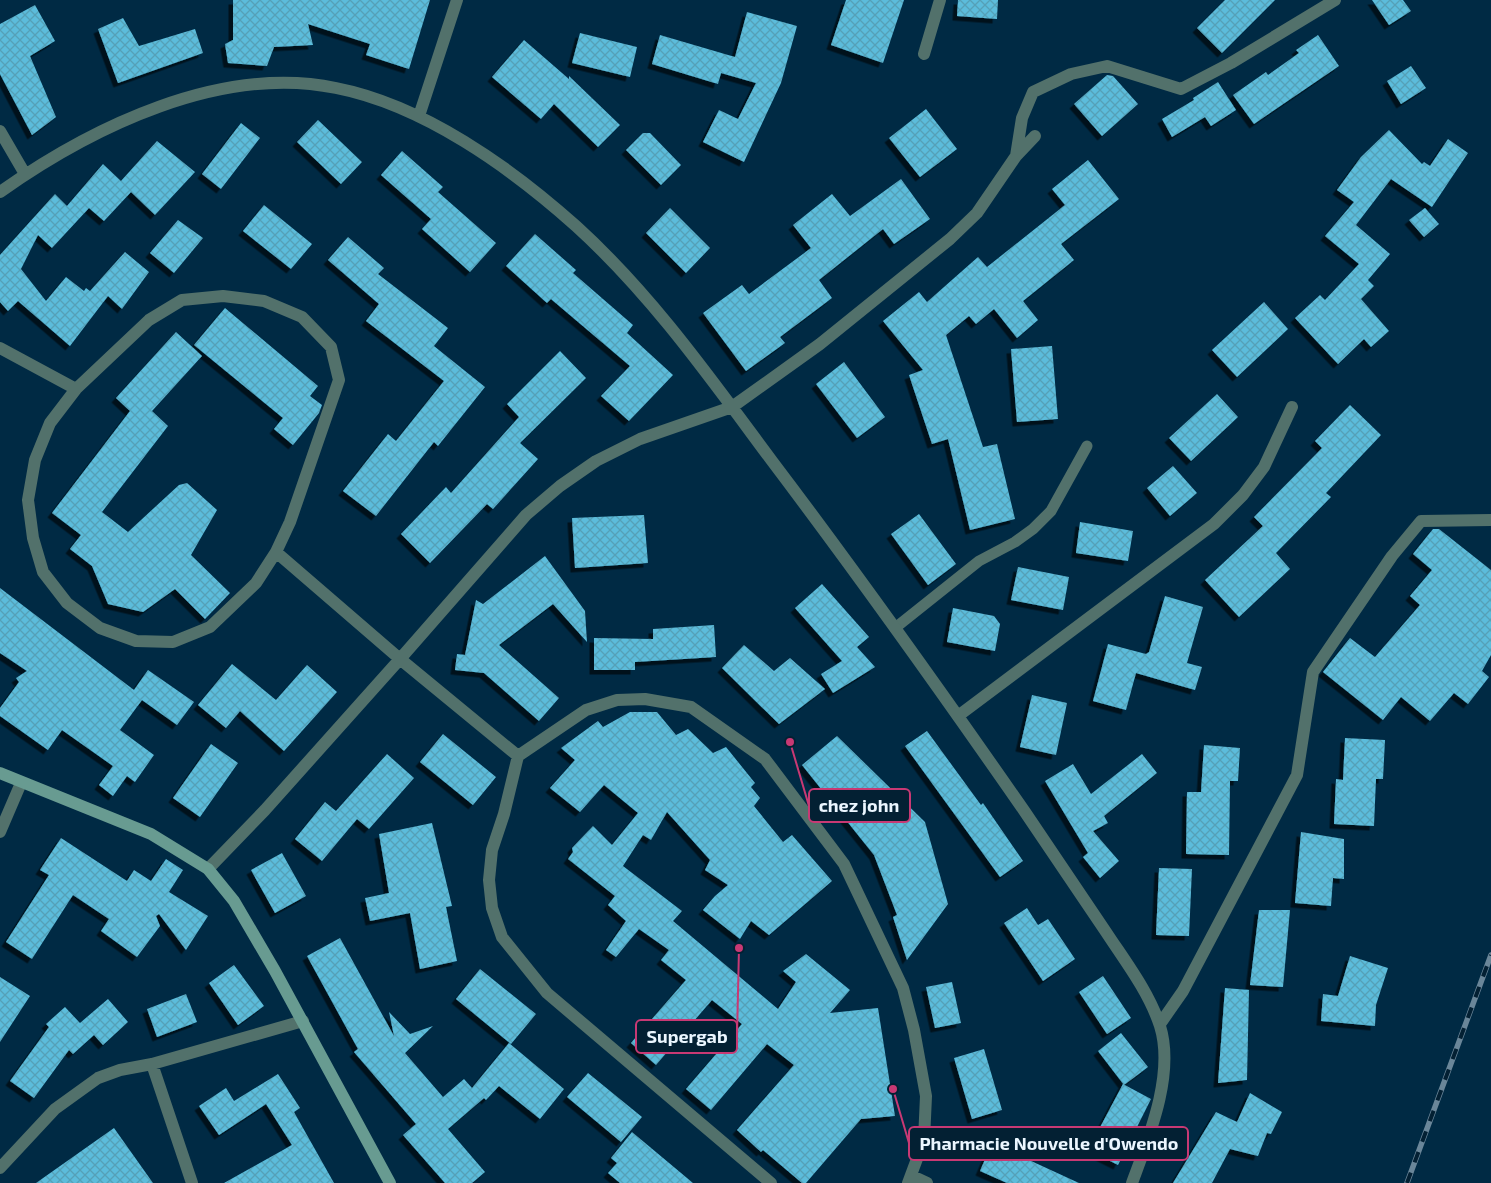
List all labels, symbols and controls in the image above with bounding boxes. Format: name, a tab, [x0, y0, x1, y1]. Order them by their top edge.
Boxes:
callout: chez john	[809, 789, 910, 822]
text: chez john	[819, 794, 899, 816]
callout: Supergab	[636, 1020, 737, 1053]
text: Supergab	[646, 1025, 728, 1047]
callout: Pharmacie Nouvelle d'Owendo	[909, 1127, 1188, 1160]
text: Pharmacie Nouvelle d'Owendo	[920, 1132, 1178, 1154]

